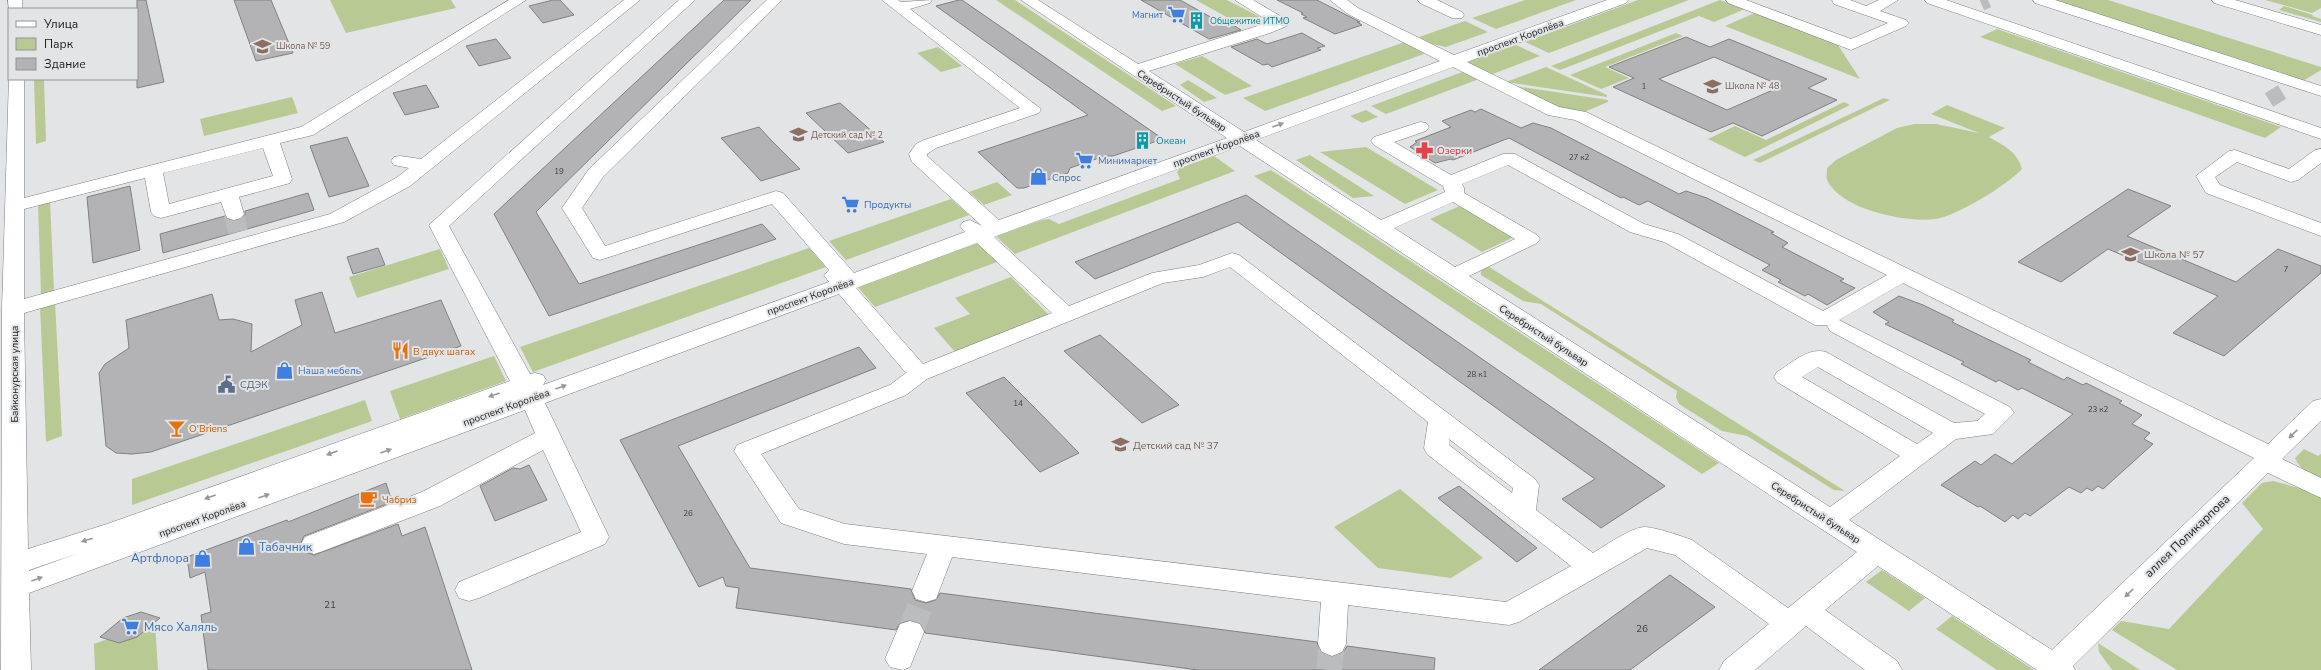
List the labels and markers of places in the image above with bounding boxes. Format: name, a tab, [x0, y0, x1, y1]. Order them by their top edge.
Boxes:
supermarket icon: Магнит	[1166, 5, 1186, 25]
place label: Магнит	[1132, 9, 1163, 21]
building icon: Общежитие ИТМО	[1187, 11, 1207, 31]
place label: Общежитие ИТМО	[1210, 15, 1290, 27]
school or university icon: Школа № 59	[253, 36, 273, 56]
place label: Школа № 59	[276, 40, 330, 52]
school or university icon: Школа № 48	[1702, 76, 1722, 96]
place label: Школа № 48	[1725, 80, 1779, 92]
school or university icon: Детский сад № 2	[788, 125, 808, 145]
place label: Детский сад № 2	[811, 129, 883, 141]
building icon: Океан	[1133, 130, 1153, 150]
place label: Океан	[1156, 134, 1186, 148]
pharmacy icon: Озерки	[1414, 140, 1434, 160]
place label: Озерки	[1437, 144, 1472, 158]
supermarket icon: Минимаркет	[1075, 150, 1095, 170]
place label: Минимаркет	[1098, 154, 1158, 168]
shop icon: Спрос	[1029, 167, 1049, 187]
place label: Спрос	[1052, 171, 1081, 185]
supermarket icon: Продукты	[841, 194, 861, 214]
place label: Продукты	[864, 198, 911, 212]
school or university icon: Школа № 57	[2121, 244, 2141, 264]
place label: Школа № 57	[2144, 248, 2204, 262]
restaurant icon: В двух шагах	[390, 341, 410, 361]
place label: В двух шагах	[413, 345, 476, 359]
shop icon: Наша мебель	[275, 360, 295, 380]
place label: Наша мебель	[298, 364, 361, 378]
public building icon: СДЭК	[217, 374, 237, 394]
place label: СДЭК	[240, 378, 268, 392]
bar icon: O'Briens	[166, 418, 186, 438]
place label: O'Briens	[189, 422, 228, 436]
school or university icon: Детский сад № 37	[1110, 435, 1130, 455]
place label: Детский сад № 37	[1133, 439, 1219, 453]
cafe icon: Чабриз	[359, 489, 379, 509]
place label: Чабриз	[382, 493, 417, 507]
shop icon: Табачник	[236, 537, 256, 557]
place label: Табачник	[259, 539, 313, 555]
shop icon: Артфлора	[192, 548, 212, 568]
place label: Артфлора	[131, 550, 189, 566]
supermarket icon: Мясо Халяль	[121, 617, 141, 637]
place label: Мясо Халяль	[144, 619, 217, 635]

